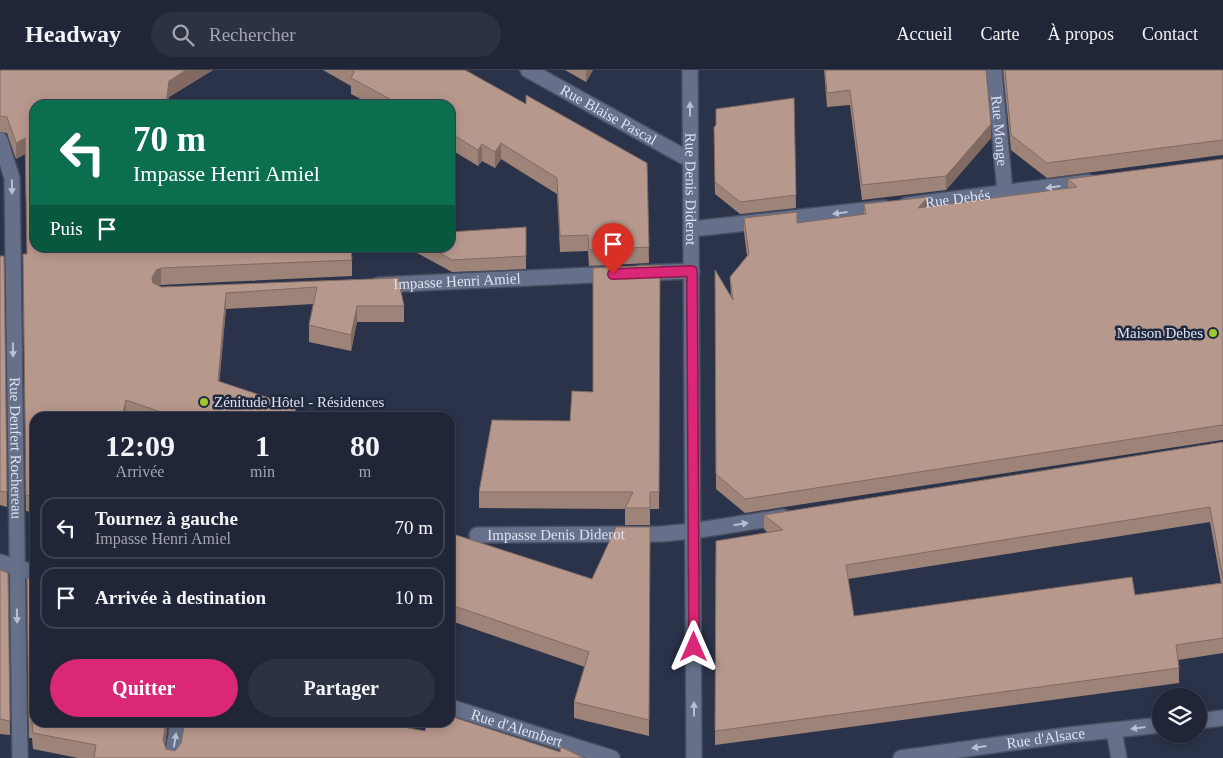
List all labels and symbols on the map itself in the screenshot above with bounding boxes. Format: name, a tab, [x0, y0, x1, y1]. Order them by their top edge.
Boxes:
street label: Rue Blaise Pascal	[558, 82, 659, 148]
street label: Rue Monge	[988, 95, 1011, 167]
one-way arrow	[686, 101, 694, 117]
street label: Rue Denis Diderot	[682, 133, 699, 246]
one-way arrow	[8, 179, 16, 195]
one-way arrow	[1045, 183, 1061, 191]
street label: Rue Debés	[924, 186, 991, 211]
one-way arrow	[832, 209, 848, 217]
pin	[592, 223, 634, 274]
street label: Impasse Henri Amiel	[393, 270, 521, 292]
place label: Maison Debes	[1117, 325, 1203, 341]
marker: Maison Debes	[1207, 327, 1219, 339]
one-way arrow	[10, 342, 18, 358]
street label: Rue Denfert Rochereau	[7, 377, 25, 520]
place label: Zénitude Hôtel - Résidences	[214, 394, 385, 410]
marker: Zénitude Hôtel - Résidences	[198, 396, 210, 408]
one-way arrow	[734, 519, 750, 527]
street label: Impasse Denis Diderot	[487, 526, 626, 543]
one-way arrow	[13, 608, 21, 624]
position arrow	[667, 620, 719, 672]
one-way arrow	[690, 701, 698, 717]
street label: Rue d'Alembert	[469, 706, 565, 750]
one-way arrow	[1129, 724, 1145, 732]
street label: Rue d'Alsace	[1005, 725, 1086, 751]
one-way arrow	[171, 732, 179, 748]
one-way arrow	[971, 744, 987, 752]

